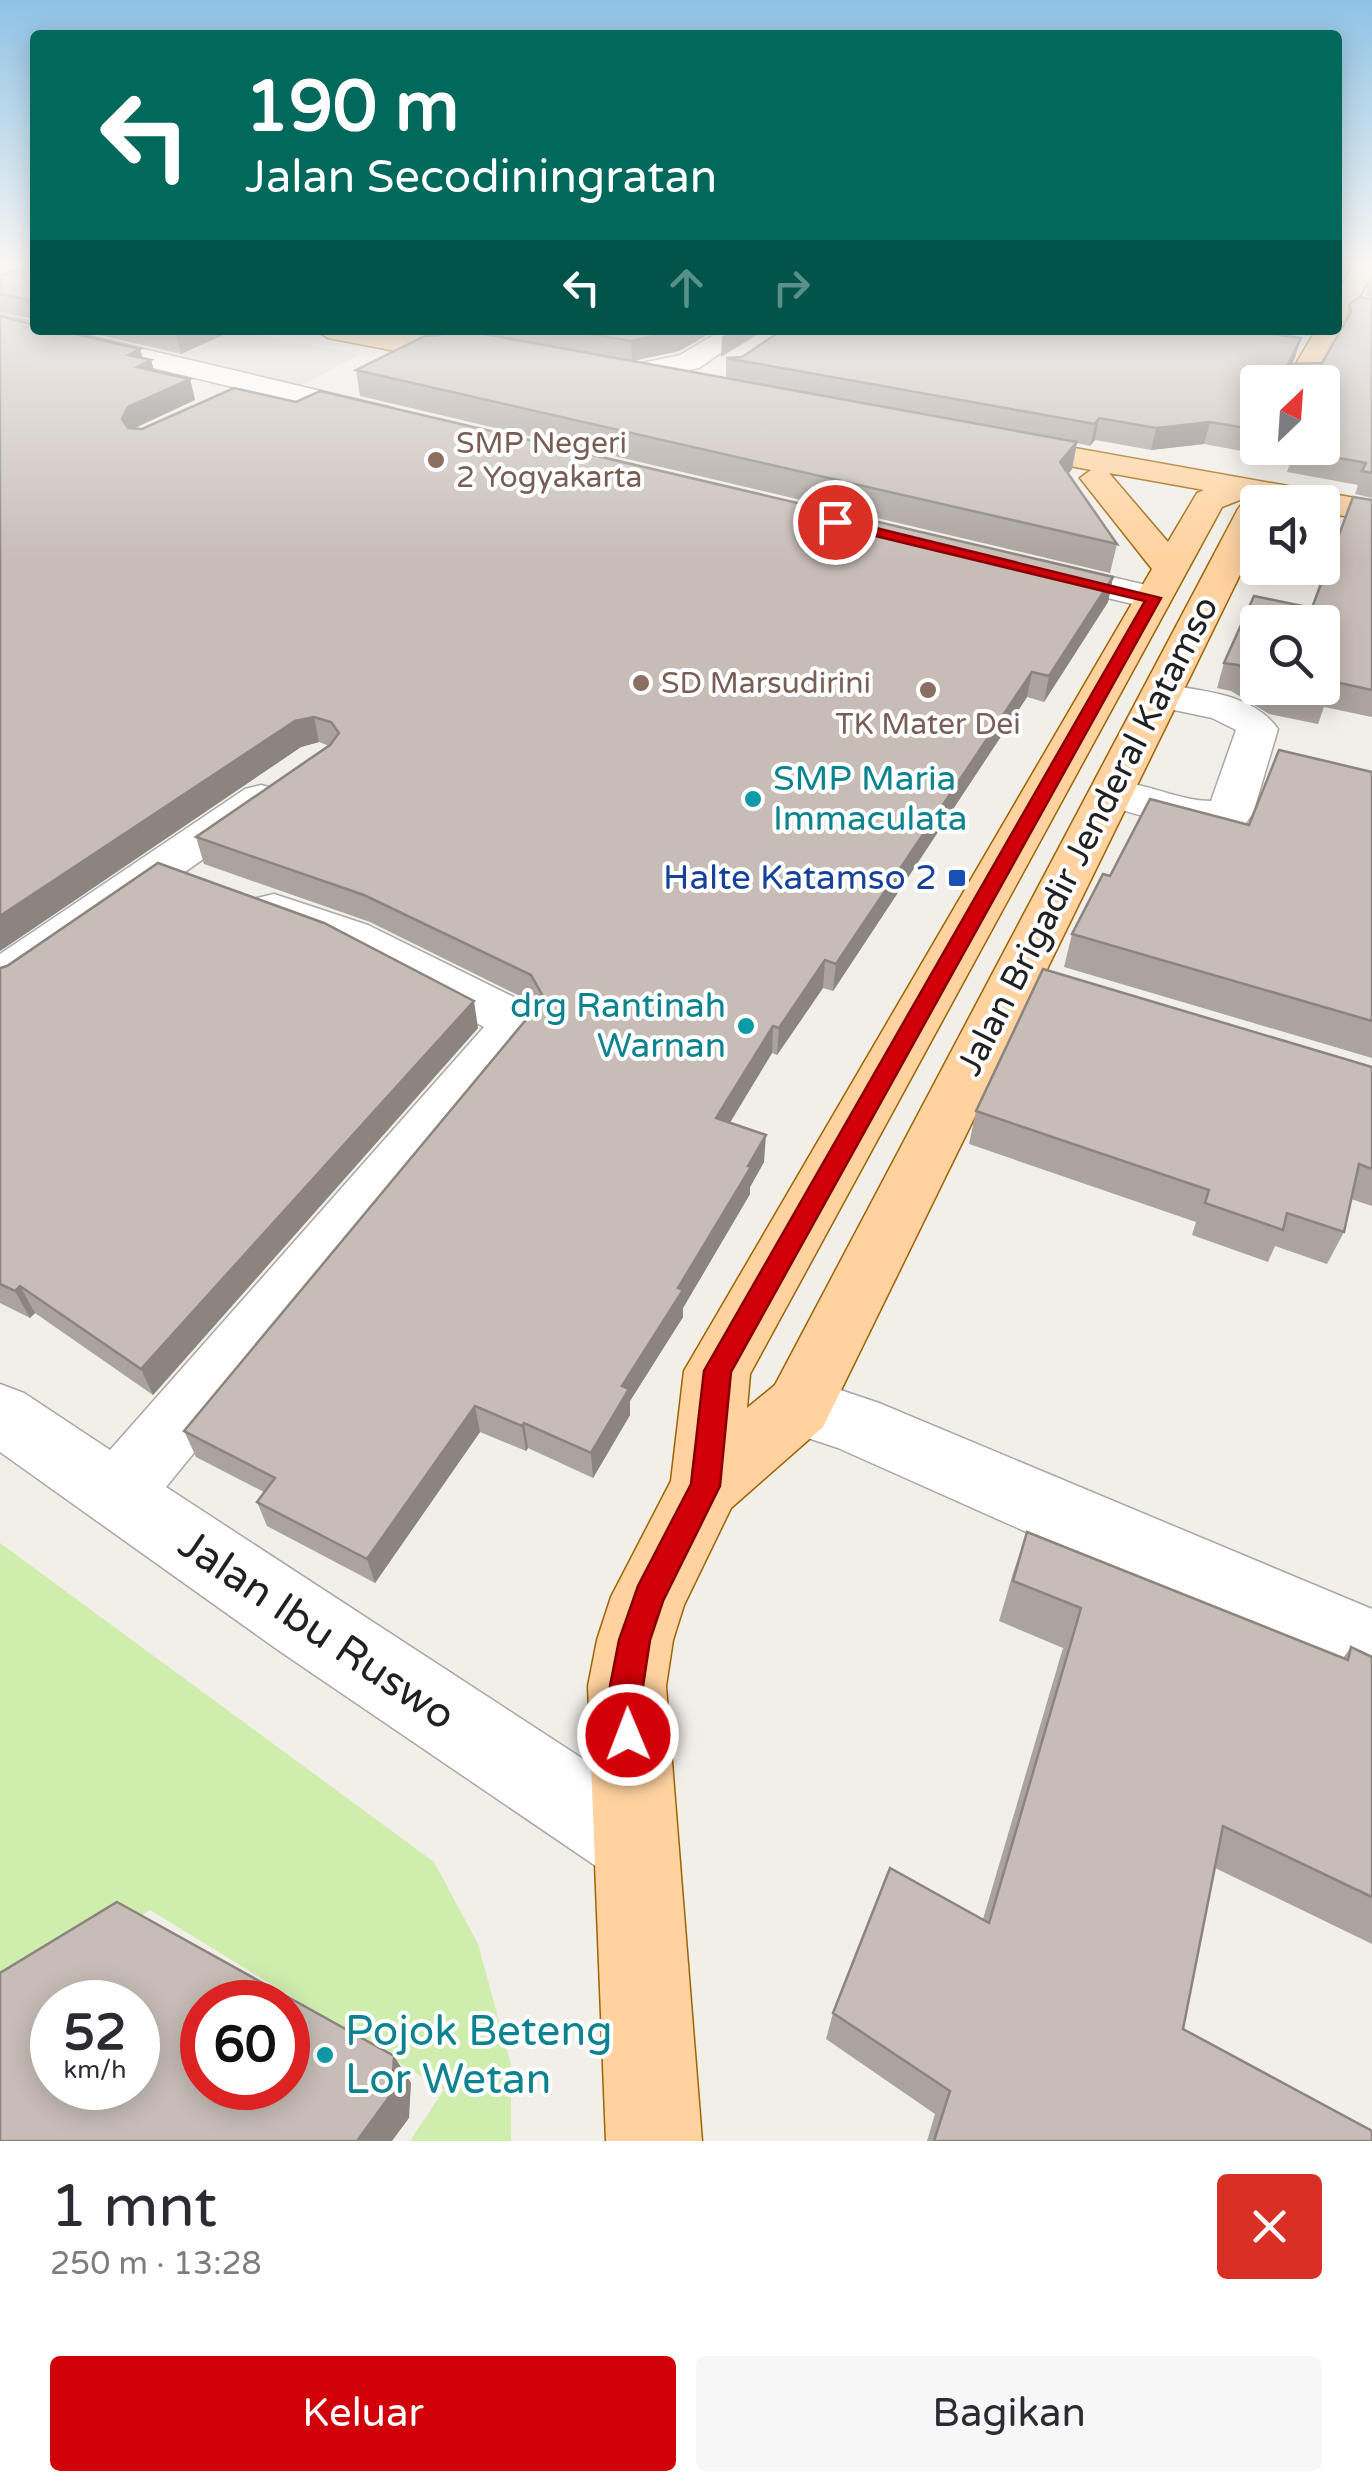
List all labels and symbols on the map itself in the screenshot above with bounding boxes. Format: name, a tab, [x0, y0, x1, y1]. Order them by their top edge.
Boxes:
north arrow	[1240, 365, 1340, 465]
place label: SMP Negeri 2 Yogyakarta	[456, 425, 642, 496]
marker: SMP Negeri 2 Yogyakarta	[425, 449, 447, 471]
pin	[793, 480, 878, 565]
street label: Jalan Brigadir Jenderal Katamso	[948, 589, 1228, 1083]
place label: SD Marsudirini	[661, 665, 871, 702]
marker: SD Marsudirini	[630, 672, 652, 694]
marker: TK Mater Dei	[917, 679, 939, 701]
place label: TK Mater Dei	[835, 706, 1021, 743]
place label: SMP Maria Immaculata	[773, 758, 968, 840]
marker: SMP Maria Immaculata	[742, 788, 764, 810]
place label: Halte Katamso 2	[663, 857, 937, 899]
marker: Halte Katamso 2	[946, 867, 968, 889]
place label: drg Rantinah Warnan	[510, 985, 726, 1067]
marker: drg Rantinah Warnan	[735, 1015, 757, 1037]
street label: Jalan Ibu Ruswo	[169, 1519, 465, 1741]
position arrow	[576, 1683, 680, 1787]
speed limit sign: 60	[180, 1980, 310, 2110]
place label: Pojok Beteng Lor Wetan	[345, 2006, 612, 2105]
marker: Pojok Beteng Lor Wetan	[314, 2044, 336, 2066]

